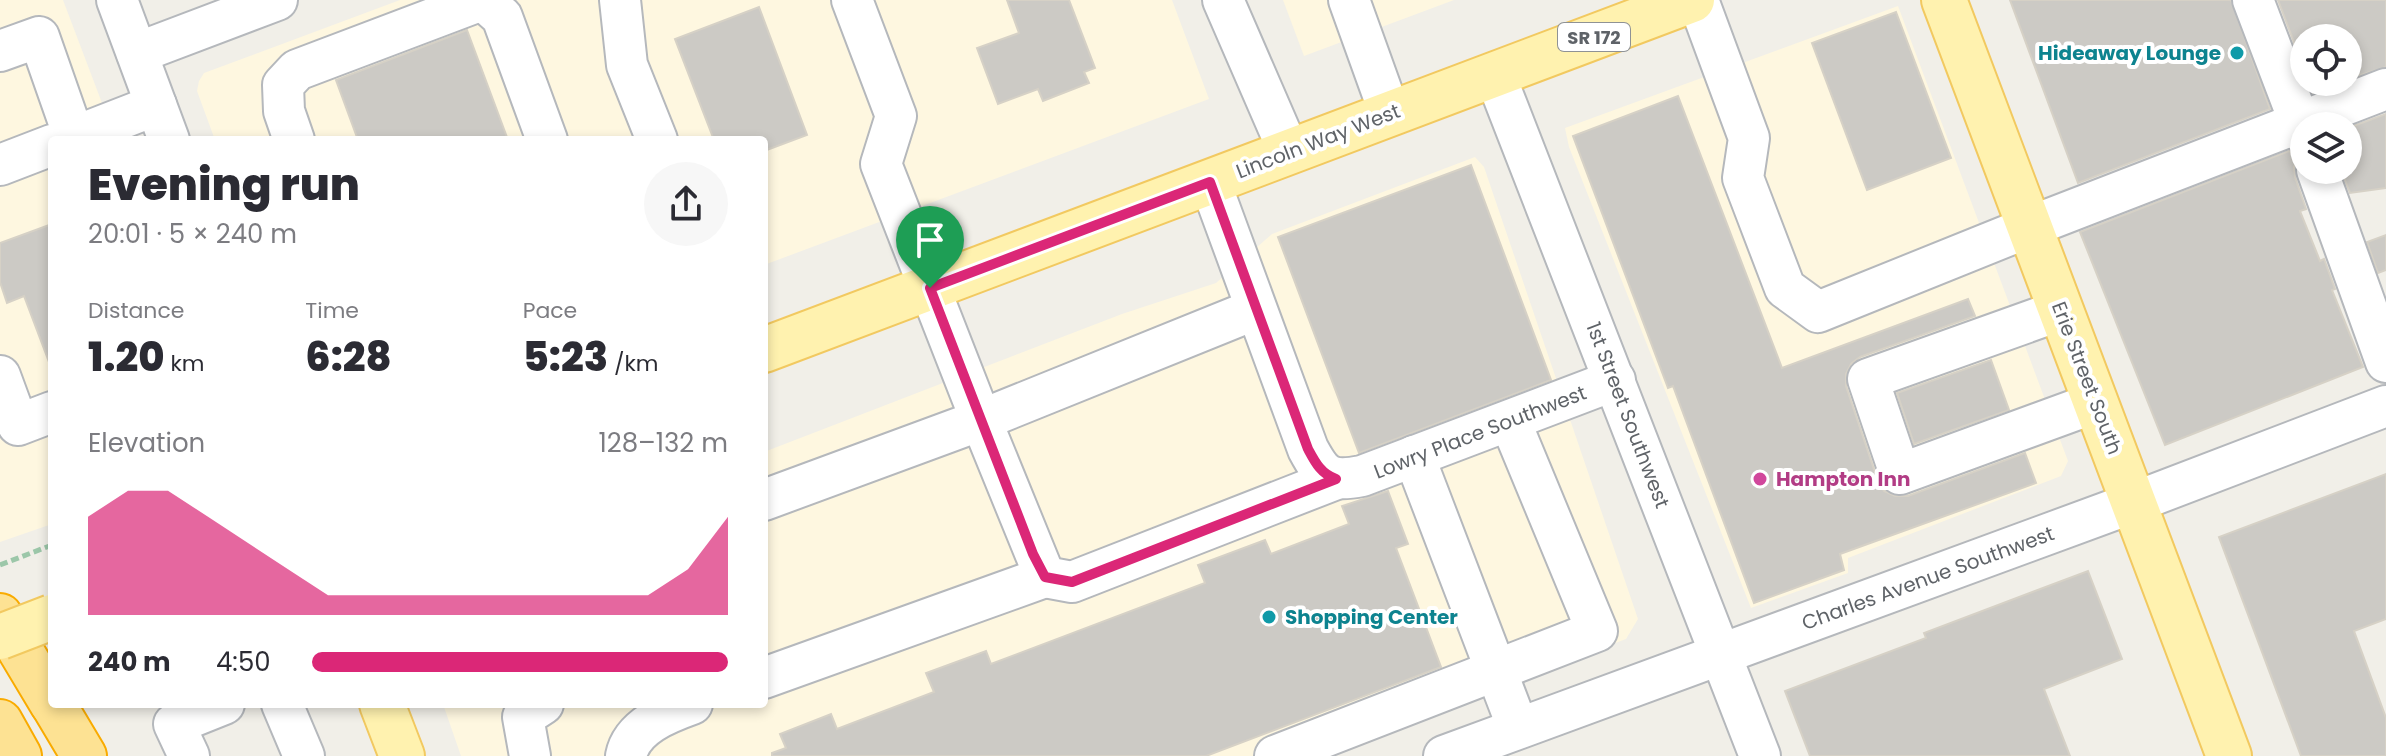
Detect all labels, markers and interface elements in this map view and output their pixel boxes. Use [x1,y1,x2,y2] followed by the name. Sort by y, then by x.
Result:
[1558,23,1630,51] road number: SR 172
[2290,24,2362,184] map controls
[2290,24,2362,96] button: locate
[2038,39,2221,67] place label: Hideaway Lounge
[2228,44,2246,62] marker: Hideaway Lounge
[1232,97,1404,185] street label: Lincoln Way West
[2290,112,2362,184] button: layers
[88,154,360,215] text: Evening run
[644,162,728,246] button: share
[896,206,964,288] pin
[88,216,297,252] text: 20:01 · 5 × 240 m
[908,218,952,262] icon: arrive
[88,295,184,326] text: Distance
[305,295,359,326] text: Time
[523,295,577,326] text: Pace
[2045,298,2129,458] street label: Erie Street South
[1580,318,1676,512] street label: 1st Street Southwest
[88,329,165,385] text: 1.20
[305,329,392,385] text: 6:28
[523,329,608,385] text: 5:23
[165,348,204,379] text: km
[608,348,658,379] text: /km
[1370,378,1590,486] street label: Lowry Place Southwest
[88,425,205,461] text: Elevation
[598,425,728,461] text: 128–132 m
[1776,465,1910,493] place label: Hampton Inn
[1751,470,1769,488] marker: Hampton Inn
[1798,519,2058,637] street label: Charles Avenue Southwest
[1285,603,1458,631] place label: Shopping Center
[1260,608,1278,626] marker: Shopping Center
[88,644,170,680] text: 240 m
[216,644,271,680] text: 4:50

